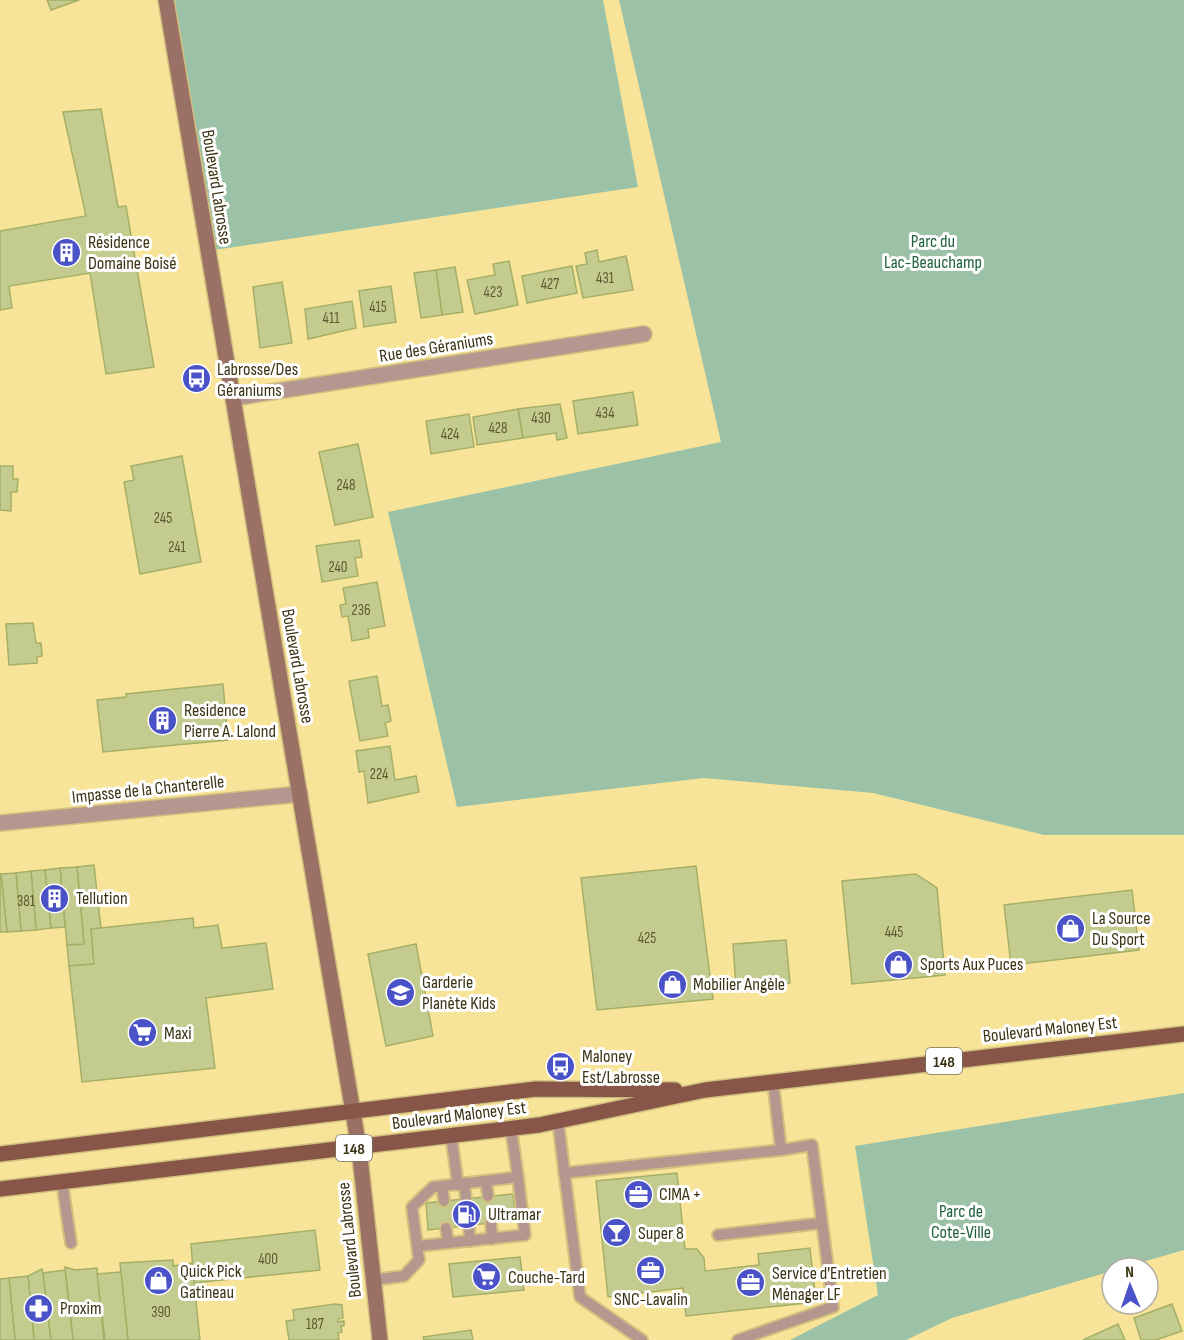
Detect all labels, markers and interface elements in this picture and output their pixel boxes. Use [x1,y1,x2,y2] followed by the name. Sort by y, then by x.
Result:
[197,128,236,246] street label: Boulevard Labrosse
[884,231,982,273] park label: Parc du Lac-Beauchamp
[88,232,177,274] place label: Résidence Domaine Boisé
[51,236,83,268] building icon: Résidence Domaine Boisé
[596,269,615,288] house number: 431
[541,275,559,294] house number: 427
[484,283,502,302] house number: 423
[369,298,387,317] house number: 415
[323,309,340,328] house number: 411
[378,328,494,367] street label: Rue des Géraniums
[217,359,298,401] place label: Labrosse/Des Géraniums
[180,363,212,395] bus stop icon: Labrosse/Des Géraniums
[596,404,614,423] house number: 434
[531,409,551,428] house number: 430
[488,419,508,438] house number: 428
[441,425,459,444] house number: 424
[337,476,355,495] house number: 248
[154,509,172,528] house number: 245
[168,538,187,557] house number: 241
[328,558,348,577] house number: 240
[351,601,371,620] house number: 236
[277,607,318,725] street label: Boulevard Labrosse
[184,700,276,742] place label: Residence Pierre A. Lalond
[147,704,179,736] building icon: Residence Pierre A. Lalond
[370,765,388,784] house number: 224
[71,771,225,808] street label: Impasse de la Chanterelle
[39,882,71,914] building icon: Tellution
[76,888,128,909] place label: Tellution
[17,892,36,911] house number: 381
[1092,908,1150,950] place label: La Source Du Sport
[1055,912,1087,944] shop icon: La Source Du Sport
[885,923,903,942] house number: 445
[638,929,656,948] house number: 425
[883,948,915,980] shop icon: Sports Aux Puces
[920,954,1023,975] place label: Sports Aux Puces
[656,968,688,1000] shop icon: Mobilier Angèle
[422,972,496,1014] place label: Garderie Planète Kids
[693,974,785,995] place label: Mobilier Angèle
[385,976,417,1008] school or university icon: Garderie Planète Kids
[982,1012,1119,1047] street label: Boulevard Maloney Est
[127,1017,159,1049] supermarket icon: Maxi
[164,1023,192,1044] place label: Maxi
[582,1046,660,1088] place label: Maloney Est/Labrosse
[926,1048,962,1074] road number: 148
[545,1050,577,1082] bus stop icon: Maloney Est/Labrosse
[391,1097,528,1134] street label: Boulevard Maloney Est
[336,1135,372,1161] road number: 148
[622,1178,654,1210] office icon: CIMA +
[333,1181,366,1299] street label: Boulevard Labrosse
[659,1184,701,1205] place label: CIMA +
[451,1198,483,1230] fuel station icon: Ultramar
[931,1201,991,1243] park label: Parc de Cote-Ville
[488,1204,541,1225] place label: Ultramar
[601,1217,633,1249] bar icon: Super 8
[638,1223,684,1244] place label: Super 8
[258,1250,278,1269] house number: 400
[635,1254,667,1286] office icon: SNC-Lavalin
[1100,1256,1160,1316] north arrow
[180,1261,242,1303] place label: Quick Pick Gatineau
[471,1261,503,1293] supermarket icon: Couche-Tard
[772,1263,887,1305] place label: Service d'Entretien Ménager LF
[1125,1263,1134,1282] text: N
[143,1265,175,1297] shop icon: Quick Pick Gatineau
[508,1267,585,1288] place label: Couche-Tard
[735,1267,767,1299] office icon: Service d'Entretien Ménager LF
[614,1289,688,1310] place label: SNC-Lavalin
[23,1292,55,1324] pharmacy icon: Proxim
[60,1298,101,1319] place label: Proxim
[151,1303,171,1322] house number: 390
[306,1315,324,1334] house number: 187

